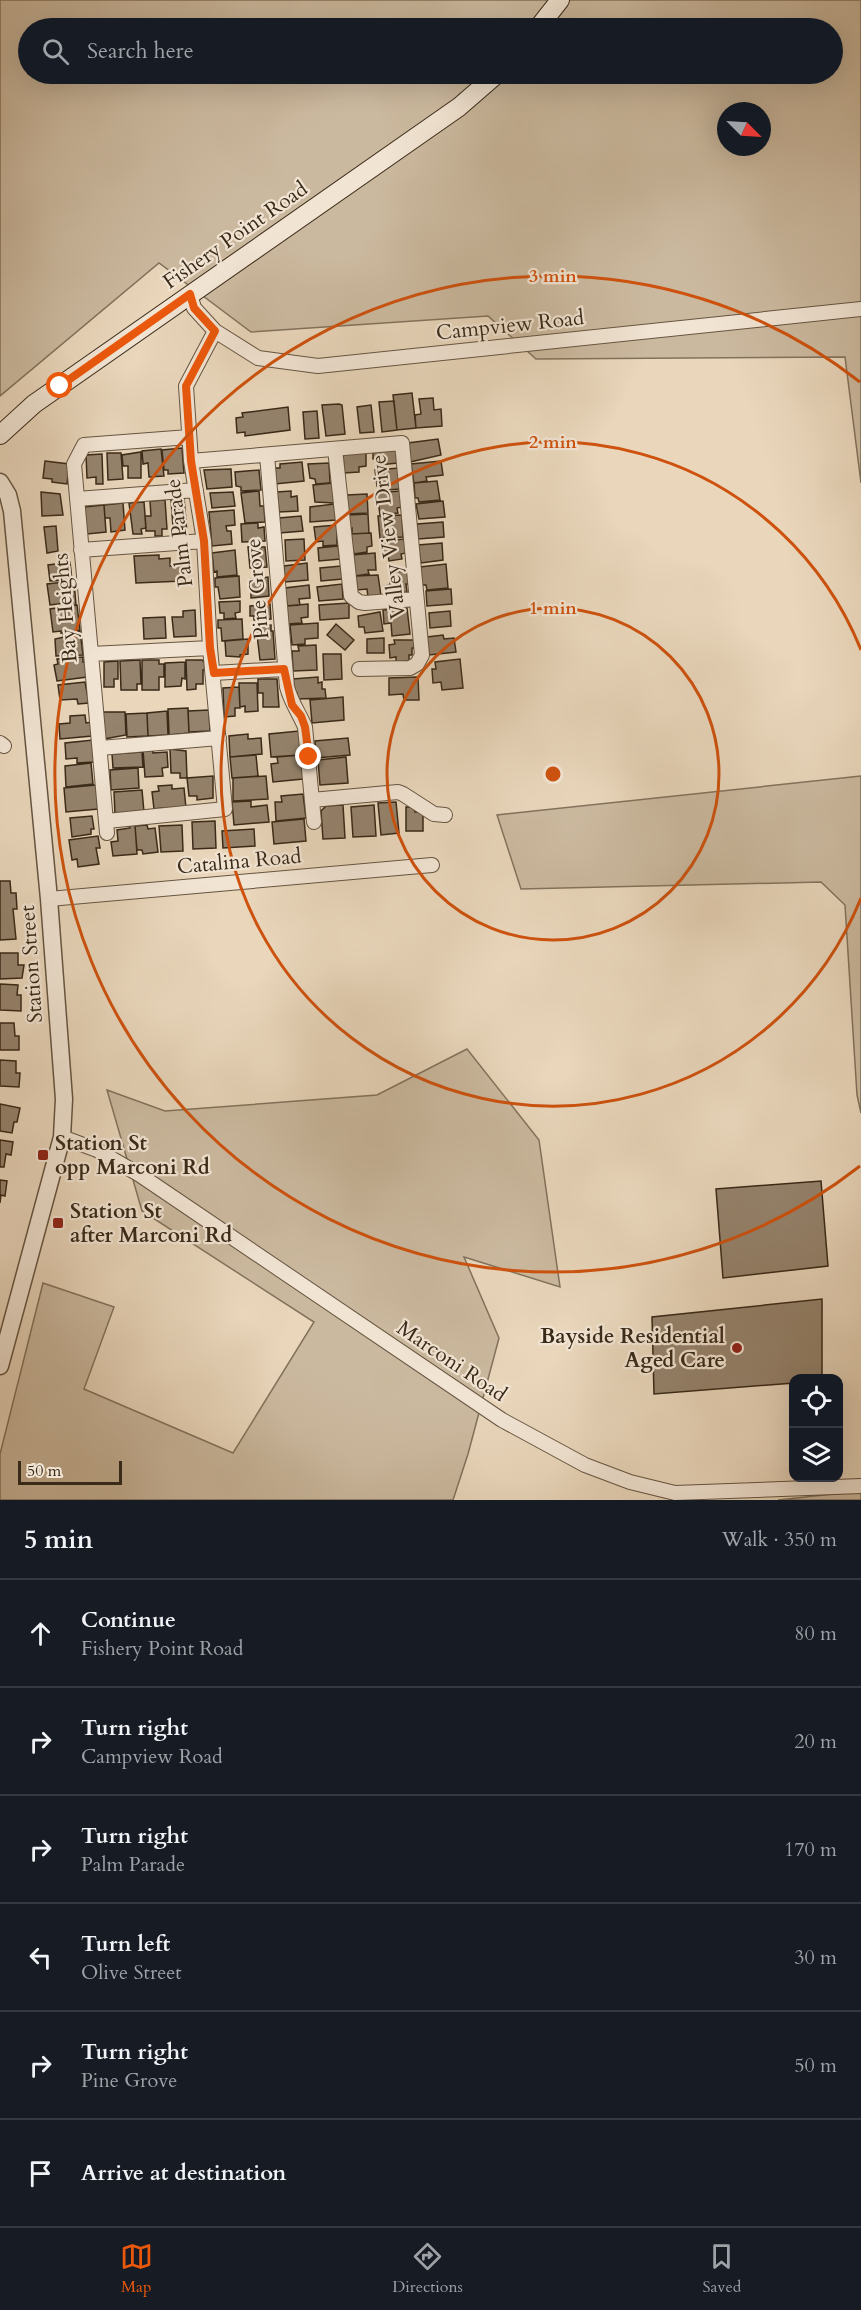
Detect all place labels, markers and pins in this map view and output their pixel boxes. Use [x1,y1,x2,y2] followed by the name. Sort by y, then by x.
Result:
[543,764,563,784] centre of rings
[55,1129,210,1182] place label: Station St opp Marconi Rd
[36,1148,50,1162] marker: Station St opp Marconi Rd
[70,1197,232,1250] place label: Station St after Marconi Rd
[51,1216,65,1230] marker: Station St after Marconi Rd
[540,1322,725,1375] place label: Bayside Residential Aged Care
[730,1341,744,1355] marker: Bayside Residential Aged Care

